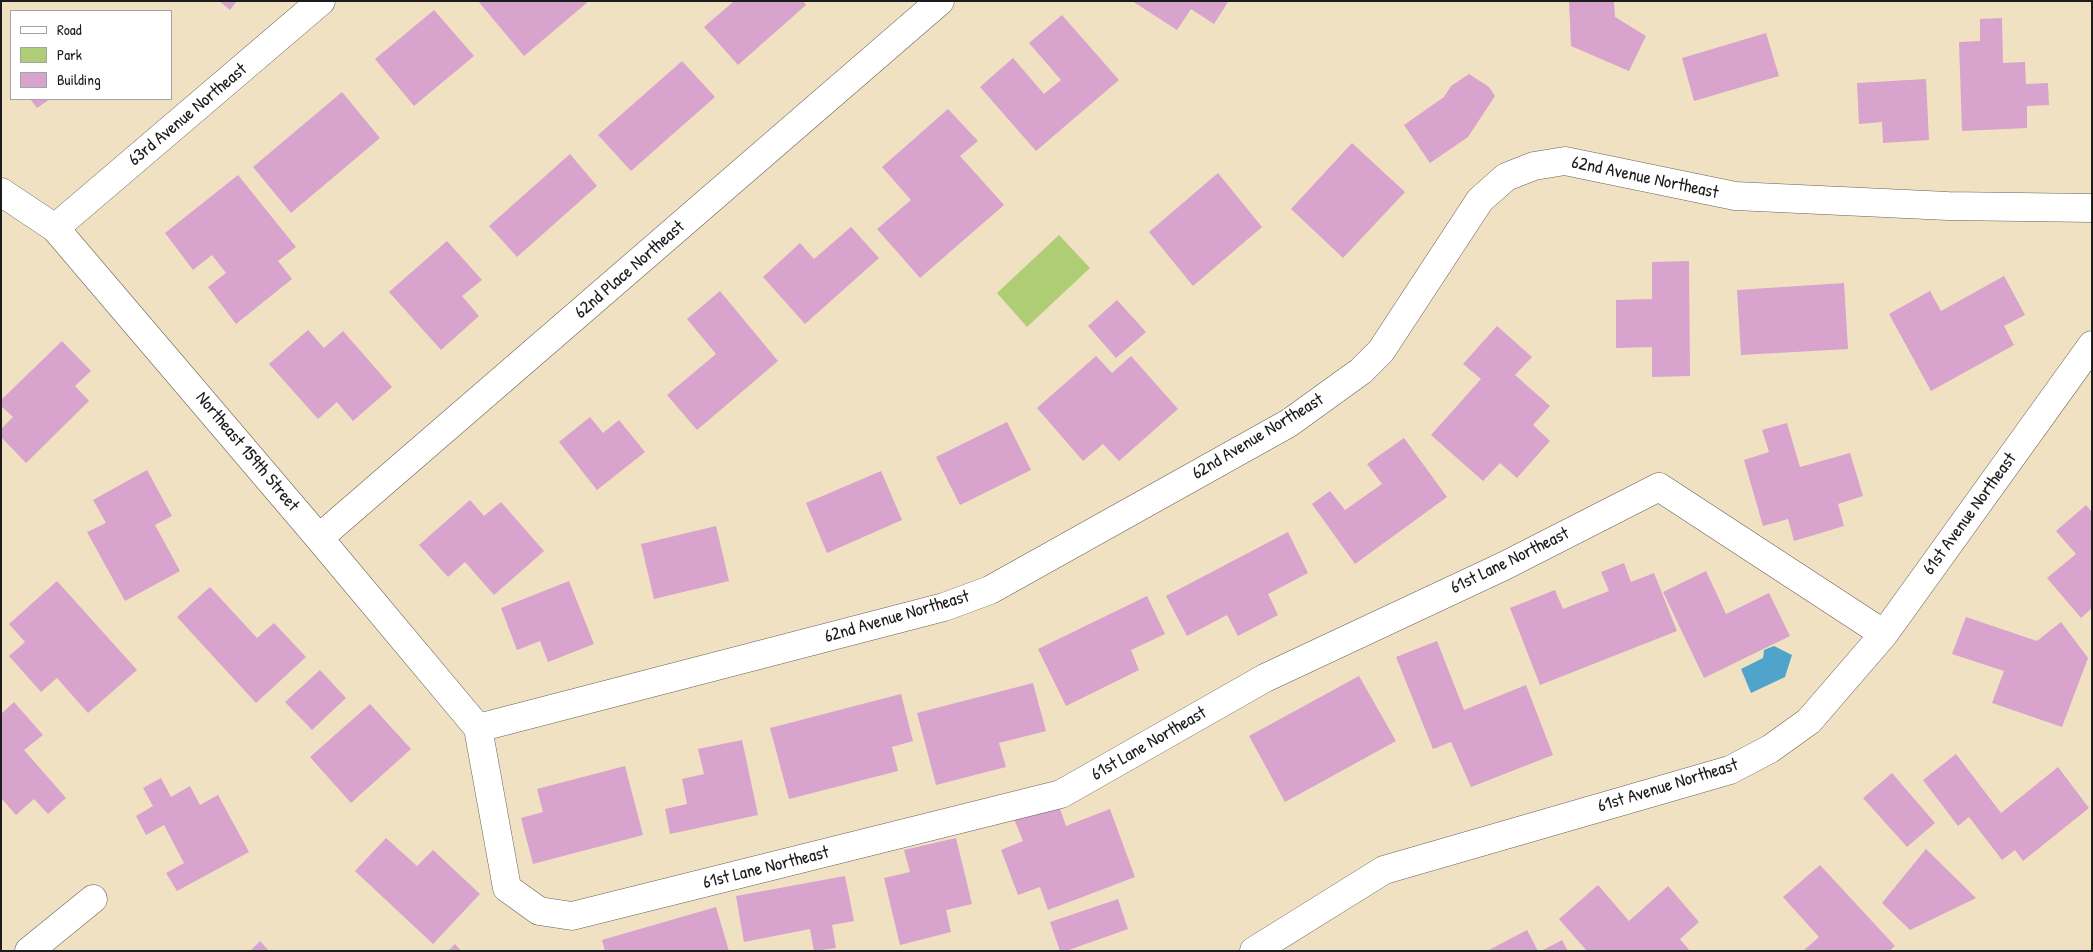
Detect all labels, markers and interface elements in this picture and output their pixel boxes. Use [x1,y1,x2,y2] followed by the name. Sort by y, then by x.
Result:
[10,10,172,100] legend
[57,19,82,40] text: Road
[57,44,82,65] text: Park
[124,59,252,171] street label: 63rd Avenue Northeast
[57,69,101,90] text: Building
[1570,152,1720,204] street label: 62nd Avenue Northeast
[571,216,689,324] street label: 62nd Place Northeast
[191,388,303,516] street label: Northeast 159th Street
[1188,389,1328,485] street label: 62nd Avenue Northeast
[1918,449,2022,579] street label: 61st Avenue Northeast
[1447,523,1573,599] street label: 61st Lane Northeast
[822,586,972,648] street label: 62nd Avenue Northeast
[1088,702,1210,786] street label: 61st Lane Northeast
[1595,754,1741,818] street label: 61st Avenue Northeast
[701,842,831,894] street label: 61st Lane Northeast

